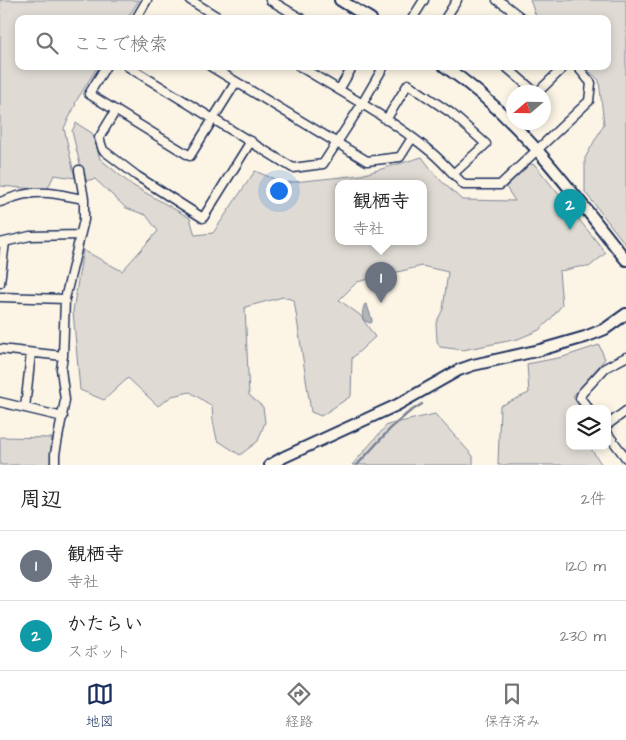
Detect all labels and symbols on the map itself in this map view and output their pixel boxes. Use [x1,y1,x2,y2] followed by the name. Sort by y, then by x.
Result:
[506,85,551,130] north arrow
[266,178,292,204] your location
[554,189,586,230] pin: 2
[365,262,397,303] pin: 1

